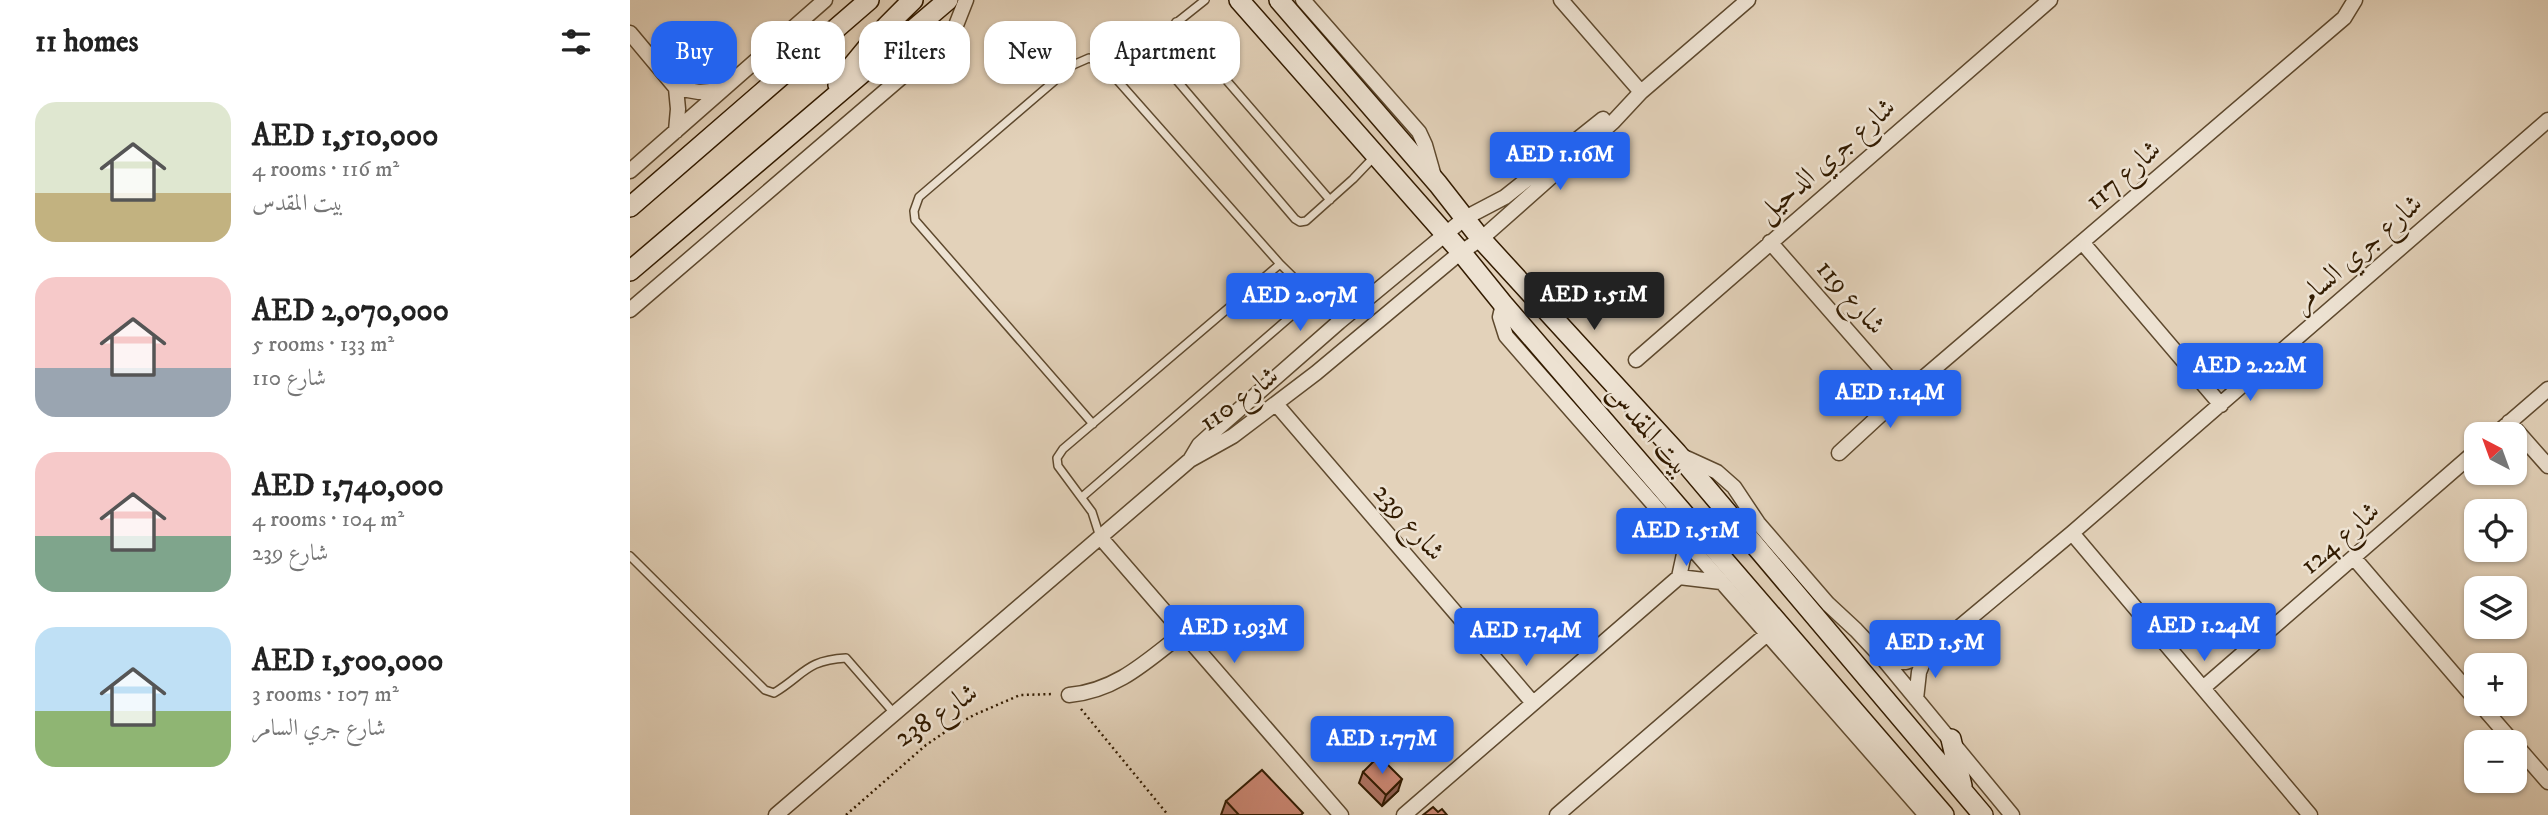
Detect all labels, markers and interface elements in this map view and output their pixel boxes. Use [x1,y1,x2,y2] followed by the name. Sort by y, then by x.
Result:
[651,21,737,84] chip: Buy
[751,21,845,84] chip: Rent
[859,21,970,84] chip: Filters
[984,21,1076,84] chip: New
[1090,21,1240,84] chip: Apartment
[557,23,595,61] icon: filters
[35,24,139,61] text: 11 homes
[1749,90,1906,234] street label: شارع جري الدحيل
[252,118,438,155] text: AED 1,510,000
[91,130,175,214] icon: home
[1480,132,1640,192] pin: AED 1.16M
[2078,132,2172,221] street label: شارع 117
[1506,140,1614,169] text: AED 1.16M
[252,155,399,184] text: 4 rooms · 116 m²
[2284,186,2433,323] street label: شارع جري السامر
[252,189,344,218] text: بيت المقدس
[1805,252,1893,345] street label: شارع 119
[1514,272,1674,332] pin: AED 1.51M
[1220,274,1380,333] pin: AED 2.07M
[1540,280,1648,309] text: AED 1.51M
[1242,281,1358,310] text: AED 2.07M
[252,293,449,330] text: AED 2,070,000
[91,305,175,389] icon: home
[252,330,394,359] text: 5 rooms · 133 m²
[2170,344,2330,403] pin: AED 2.22M
[2193,351,2307,380] text: AED 2.22M
[1192,358,1289,444] street label: شارع 110
[252,364,326,393] text: شارع 110
[1810,370,1970,430] pin: AED 1.14M
[1598,376,1698,484] street label: بيت المقدس
[1835,378,1945,407] text: AED 1.14M
[2464,422,2527,485] north arrow
[2464,422,2527,793] map controls
[252,468,444,505] text: AED 1,740,000
[1362,476,1453,572] street label: شارع 239
[91,480,175,564] icon: home
[2293,494,2391,586] street label: شارع 124
[2464,499,2527,562] button: locate
[252,505,404,534] text: 4 rooms · 104 m²
[1606,508,1766,568] pin: AED 1.51M
[1632,516,1740,545] text: AED 1.51M
[252,539,328,568] text: شارع 239
[2464,576,2527,639] button: layers
[2124,604,2284,663] pin: AED 1.24M
[1154,606,1314,665] pin: AED 1.93M
[1446,608,1606,668] pin: AED 1.74M
[2148,611,2260,640] text: AED 1.24M
[1180,613,1288,642] text: AED 1.93M
[1470,616,1582,645] text: AED 1.74M
[1863,620,2007,680] pin: AED 1.5M
[1885,628,1985,657] text: AED 1.5M
[252,643,444,680] text: AED 1,500,000
[2464,653,2527,716] button: +
[91,655,175,739] icon: home
[888,675,987,759] street label: شارع 238
[252,680,399,709] text: 3 rooms · 107 m²
[252,714,386,743] text: شارع جري السامر
[1302,716,1462,776] pin: AED 1.77M
[1327,724,1437,753] text: AED 1.77M
[2464,730,2527,793] button: −

